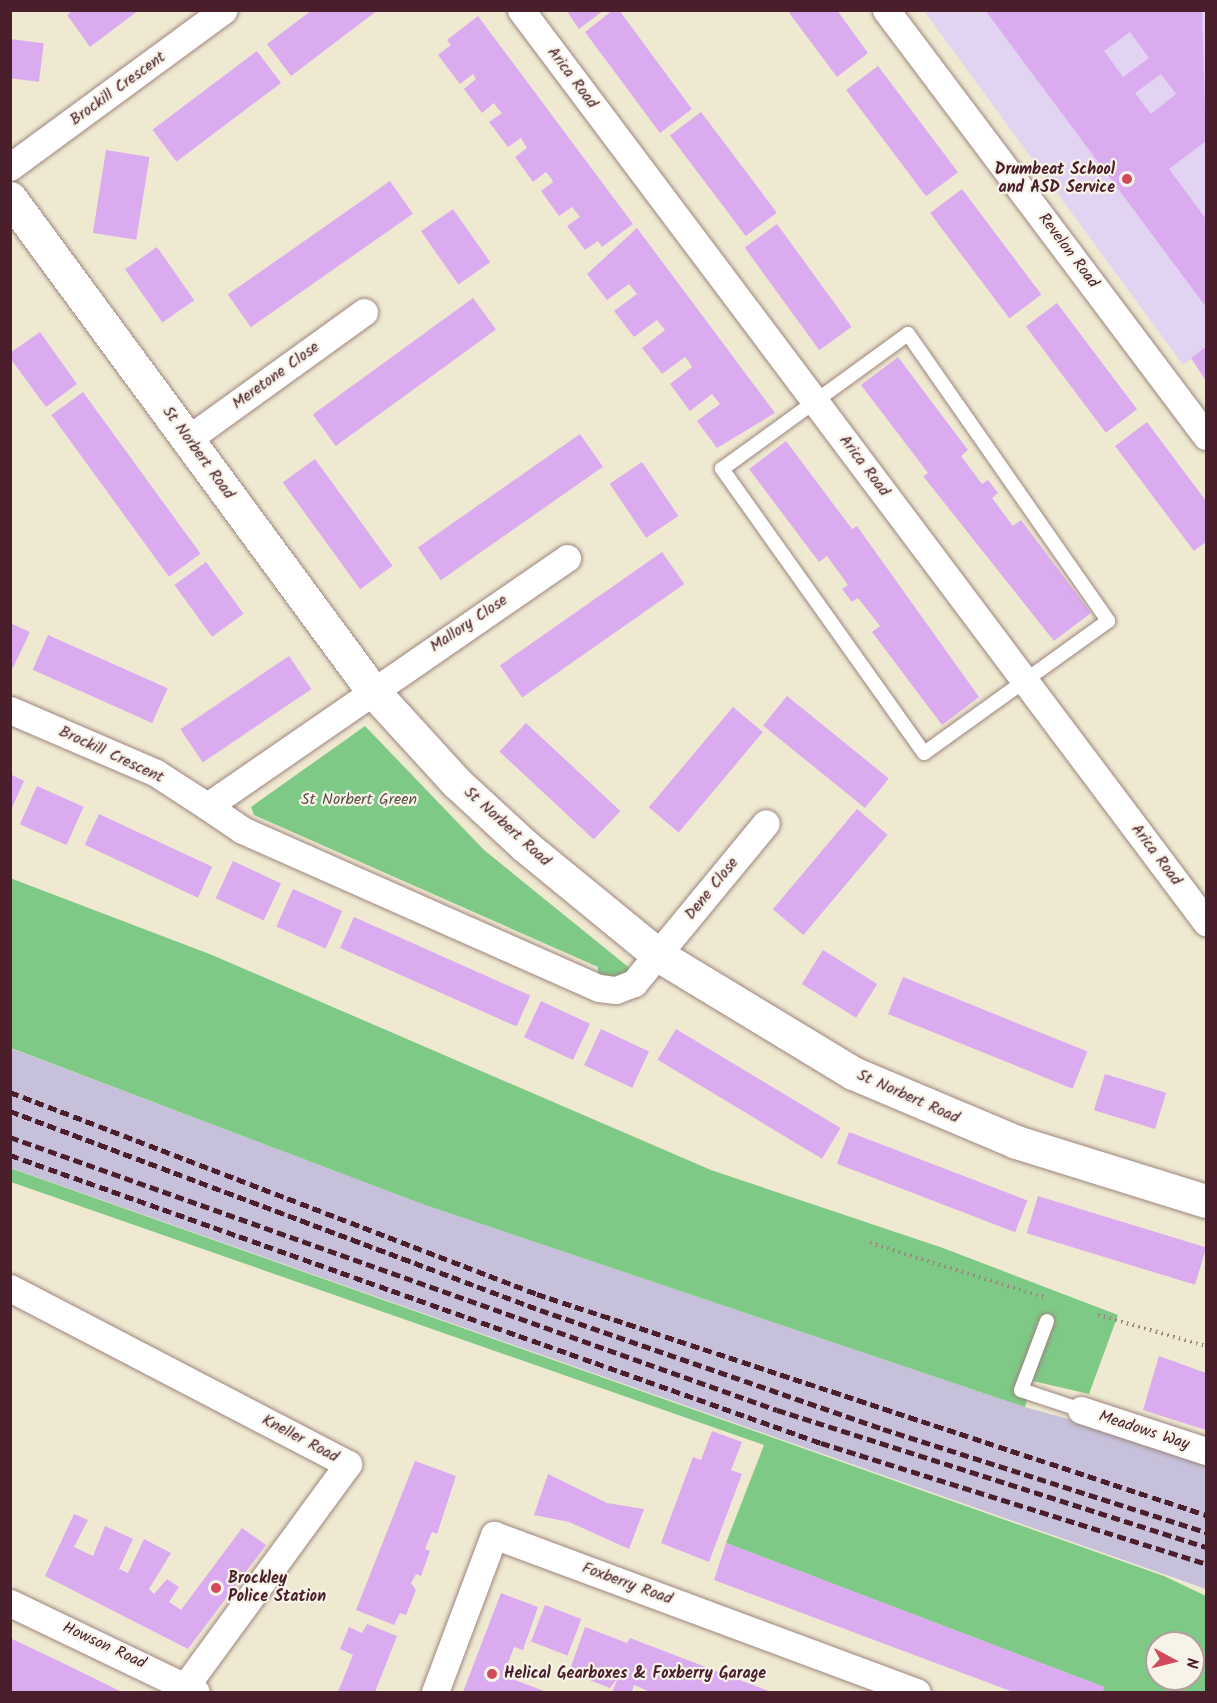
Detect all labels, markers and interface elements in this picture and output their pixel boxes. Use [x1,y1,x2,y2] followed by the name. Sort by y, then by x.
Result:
[543,43,601,113] street label: Arica Road
[67,48,169,130] street label: Brockill Crescent
[995,160,1115,198] place label: Drumbeat School and ASD Service
[1120,172,1134,186] marker: Drumbeat School and ASD Service
[1034,210,1102,292] street label: Revelon Road
[229,338,323,414] street label: Meretone Close
[158,403,238,503] street label: St Norbert Road
[835,431,893,501] street label: Arica Road
[427,591,511,657] street label: Mallory Close
[56,722,166,788] street label: Brockill Crescent
[460,783,554,871] street label: St Norbert Road
[301,790,417,810] park label: St Norbert Green
[1127,820,1185,890] street label: Arica Road
[681,854,743,924] street label: Dene Close
[854,1066,962,1128] street label: St Norbert Road
[1096,1407,1192,1455] street label: Meadows Way
[258,1411,342,1467] street label: Kneller Road
[579,1559,675,1609] street label: Foxberry Road
[228,1569,326,1607] place label: Brockley Police Station
[209,1581,223,1595] marker: Brockley Police Station
[59,1618,149,1674] street label: Howson Road
[1145,1631,1205,1691] north arrow
[1178,1656,1204,1670] text: N
[504,1664,766,1684] place label: Helical Gearboxes & Foxberry Garage
[485,1667,499,1681] marker: Helical Gearboxes & Foxberry Garage

